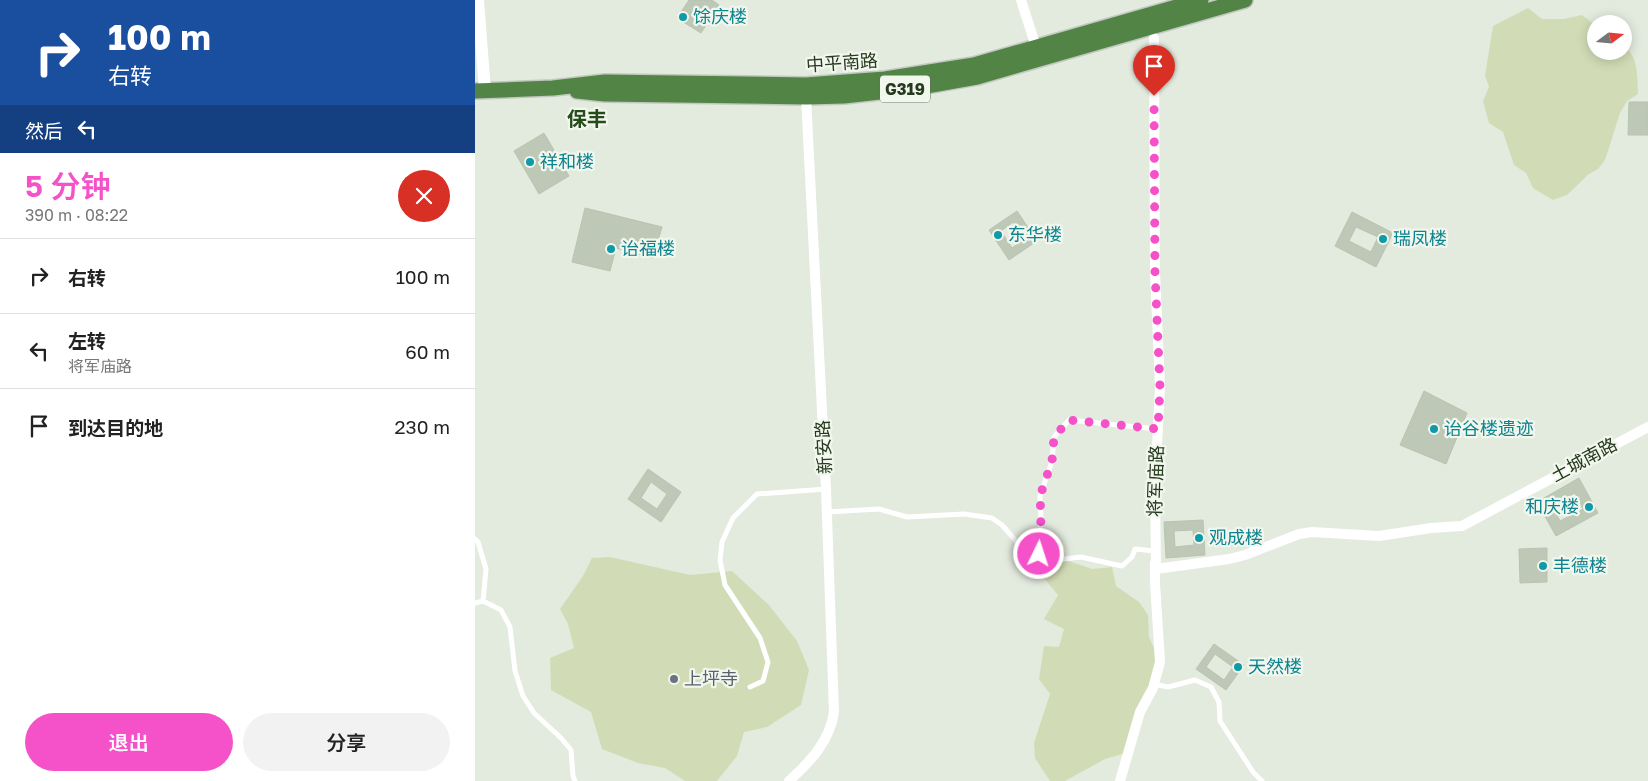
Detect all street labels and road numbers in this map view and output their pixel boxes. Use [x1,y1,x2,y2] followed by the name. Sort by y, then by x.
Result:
[805,49,879,75] street label: 中平南路
[880,76,930,102] road number: G319
[811,420,835,475] street label: 新安路
[1547,433,1620,486] street label: 土城南路
[1143,445,1167,517] street label: 将军庙路

